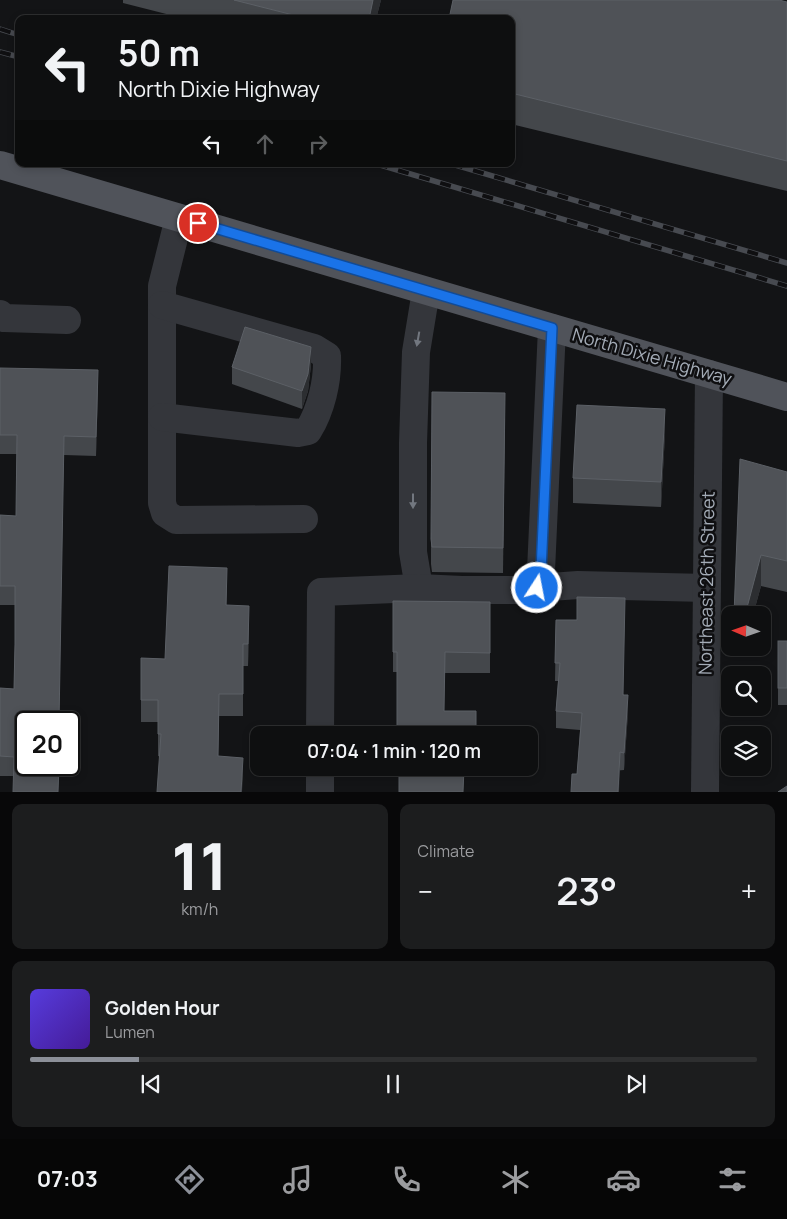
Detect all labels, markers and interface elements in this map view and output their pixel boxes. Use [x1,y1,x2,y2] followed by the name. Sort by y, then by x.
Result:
[118,29,200,77] text: 50 m
[35,35,100,100] icon: left
[118,74,320,104] text: North Dixie Highway
[198,130,226,158] icon: left
[251,130,279,158] icon: ahead
[304,130,332,158] icon: right
[177,202,219,244] pin
[184,209,212,237] icon: arrive
[570,322,735,390] street label: North Dixie Highway
[414,331,422,347] one-way arrow
[692,491,720,675] street label: Northeast 26th Street
[409,493,417,509] one-way arrow
[510,561,562,613] position arrow
[721,606,771,656] north arrow
[721,606,771,776] map controls
[721,666,771,716] button: search
[15,711,80,776] speed limit sign: 20
[721,726,771,776] button: layers
[307,738,481,764] text: 07:04 · 1 min · 120 m
[171,821,228,910] text: 11
[418,840,474,862] text: Climate
[556,864,617,916] text: 23°
[418,872,433,910] text: −
[741,872,757,910] text: +
[181,898,218,920] text: km/h
[105,995,219,1021] text: Golden Hour
[105,1021,155,1043] text: Lumen
[137,1070,165,1098] icon: previous
[379,1070,407,1098] icon: pause
[622,1070,650,1098] icon: next
[172,1162,207,1197] icon: directions
[280,1162,315,1197] icon: music
[389,1162,424,1197] icon: phone
[498,1162,533,1197] icon: climate
[606,1162,641,1197] icon: car
[715,1162,750,1197] icon: filters
[37,1164,98,1194] text: 07:03

